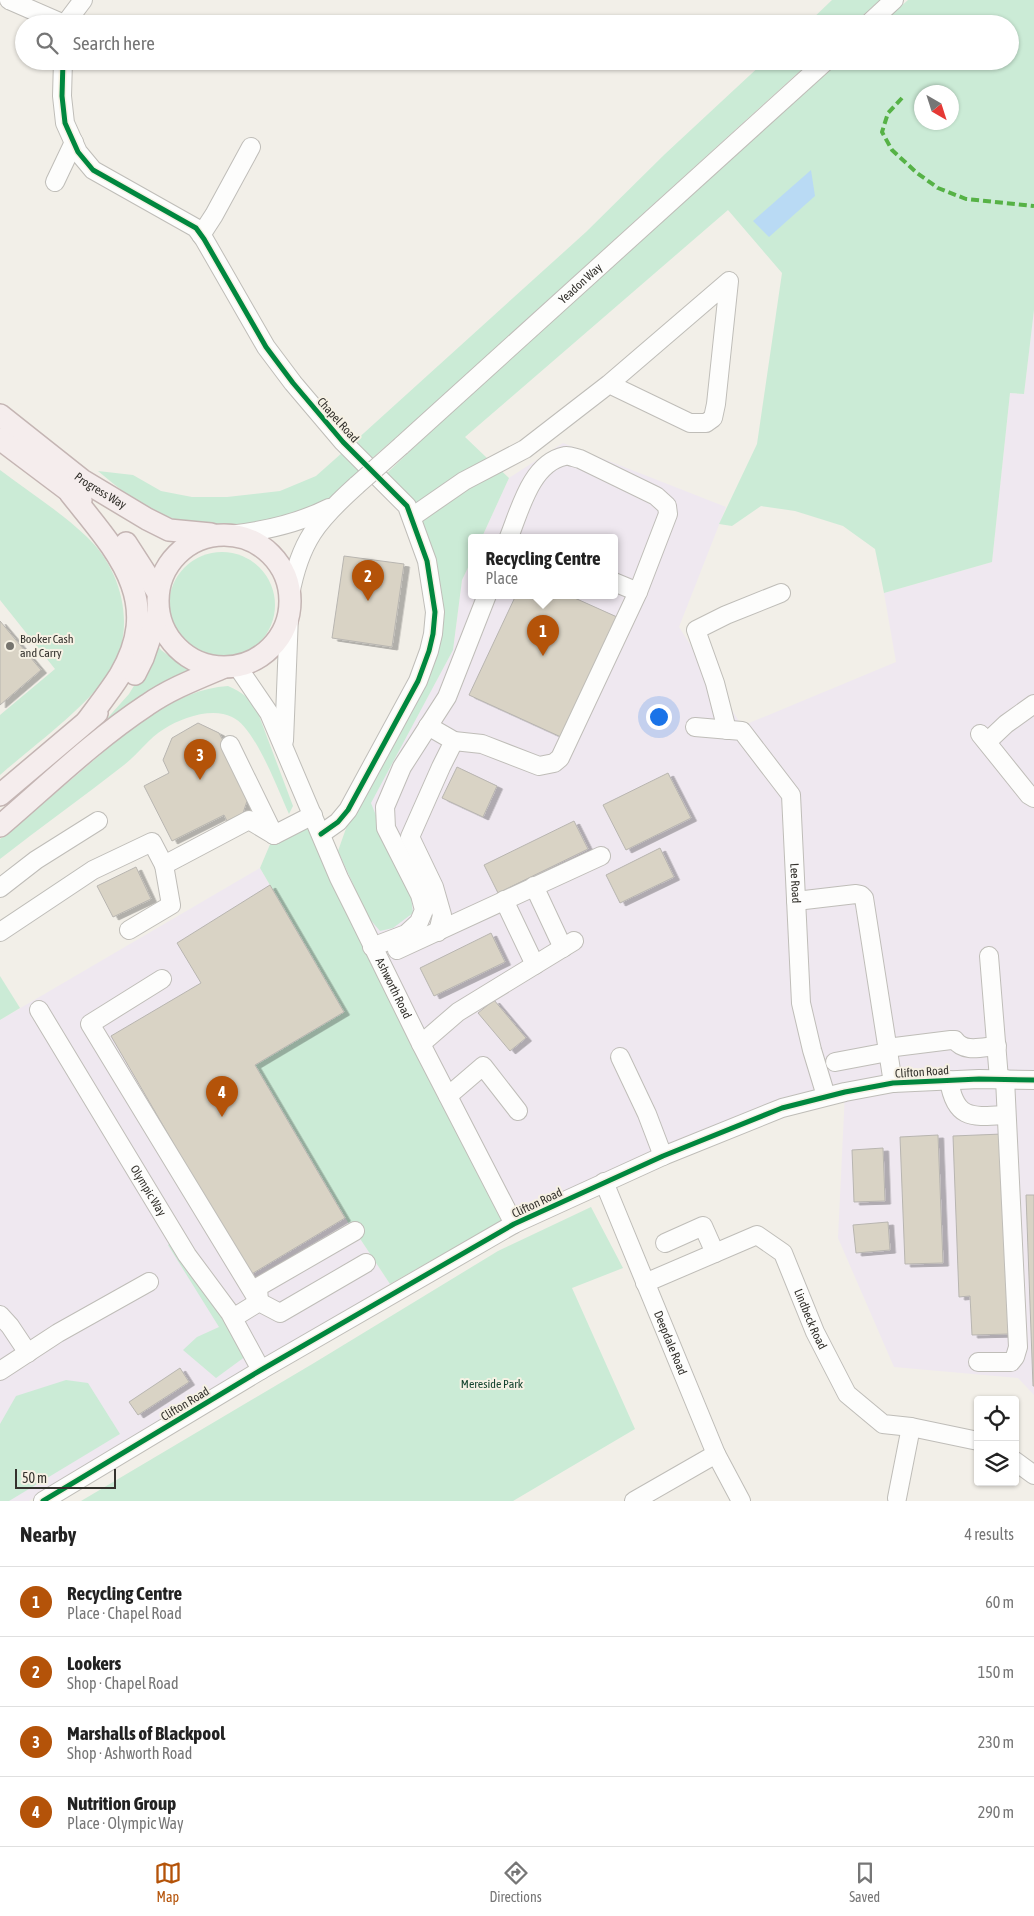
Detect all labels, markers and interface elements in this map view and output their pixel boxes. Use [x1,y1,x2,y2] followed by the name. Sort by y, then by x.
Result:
[15,15,1019,70] search box
[33,29,61,57] icon: search
[73,32,155,54] text: Search here
[914,85,959,130] north arrow
[556,260,605,307] street label: Yeadon Way
[314,395,362,445] street label: Chapel Road
[72,470,129,512] street label: Progress Way
[468,534,618,599] popup
[485,547,601,569] text: Recycling Centre
[352,560,384,601] pin: 2
[485,569,518,587] text: Place
[527,615,559,656] pin: 1
[20,632,74,660] place label: Booker Cash and Carry
[4,640,16,652] marker: Booker Cash and Carry
[646,704,672,730] your location
[184,739,216,780] pin: 3
[787,863,803,903] street label: Lee Road
[373,955,414,1021] street label: Ashworth Road
[895,1063,949,1081] street label: Clifton Road
[206,1076,238,1117] pin: 4
[127,1163,169,1219] street label: Olympic Way
[510,1185,564,1221] street label: Clifton Road
[791,1287,830,1352] street label: Lindbeck Road
[651,1309,690,1377] street label: Deepdale Road
[461,1377,524,1391] park label: Mereside Park
[158,1384,212,1424] street label: Clifton Road
[974,1396,1019,1486] map controls
[974,1396,1019,1441] button: locate
[974,1441,1019,1486] button: layers
[15,1466,116,1489] scale bar
[22,1470,47,1486] text: 50 m
[20,1522,76,1546] text: Nearby
[964,1525,1014,1543] text: 4 results
[67,1582,182,1604] text: Recycling Centre
[32,1593,40,1611] text: 1
[985,1593,1014,1611] text: 60 m
[67,1604,182,1622] text: Place · Chapel Road
[67,1652,121,1674] text: Lookers
[32,1663,40,1681] text: 2
[978,1663,1014,1681] text: 150 m
[67,1674,179,1692] text: Shop · Chapel Road
[67,1722,225,1744] text: Marshalls of Blackpool
[32,1733,40,1751] text: 3
[978,1733,1014,1751] text: 230 m
[67,1744,192,1762] text: Shop · Ashworth Road
[67,1792,176,1814] text: Nutrition Group
[32,1803,40,1821] text: 4
[978,1803,1014,1821] text: 290 m
[67,1814,184,1832] text: Place · Olympic Way
[154,1859,182,1905] tab: Map
[489,1859,542,1905] tab: Directions
[849,1859,880,1905] tab: Saved

